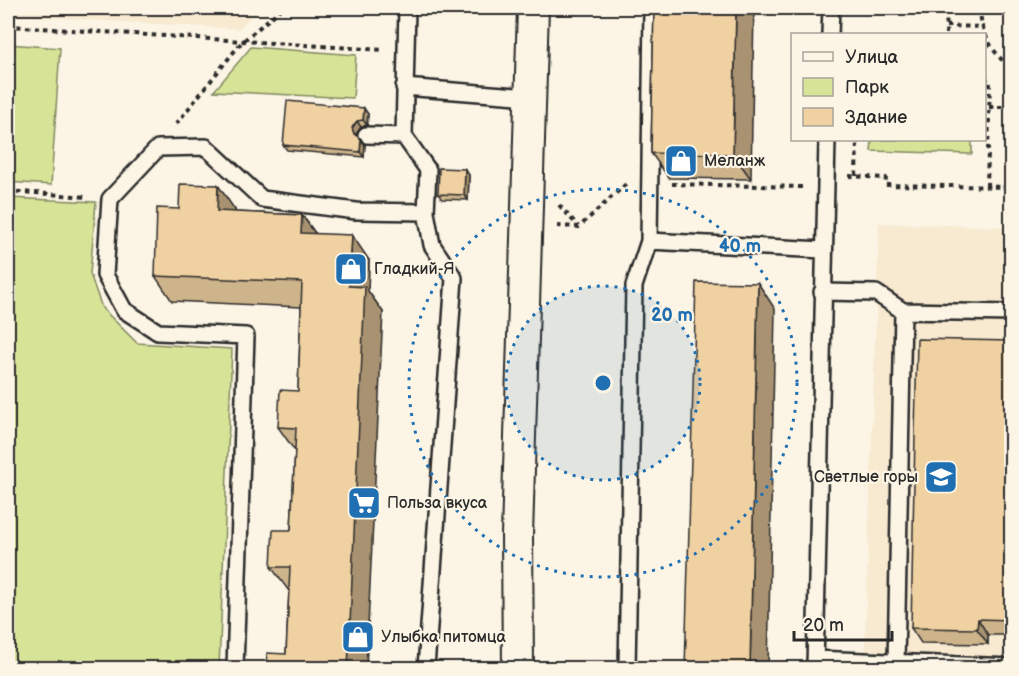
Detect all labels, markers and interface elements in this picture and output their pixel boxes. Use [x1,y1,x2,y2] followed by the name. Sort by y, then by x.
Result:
[791,33,986,141] legend
[845,47,899,68] text: Улица
[845,77,889,98] text: Парк
[845,107,907,128] text: Здание
[663,143,699,179] shop icon: Меланж
[704,152,766,171] place label: Меланж
[719,236,761,257] text: 40 m
[333,251,369,287] shop icon: Гладкий-Я
[374,260,455,279] place label: Гладкий-Я
[651,305,693,326] text: 20 m
[593,373,613,393] centre of rings
[923,459,959,495] school or university icon: Светлые горы
[814,468,918,487] place label: Светлые горы
[346,485,382,521] supermarket icon: Польза вкуса
[387,494,488,513] place label: Польза вкуса
[794,604,892,642] scale bar
[803,615,844,636] text: 20 m
[340,619,376,655] shop icon: Улыбка питомца
[381,628,506,647] place label: Улыбка питомца

